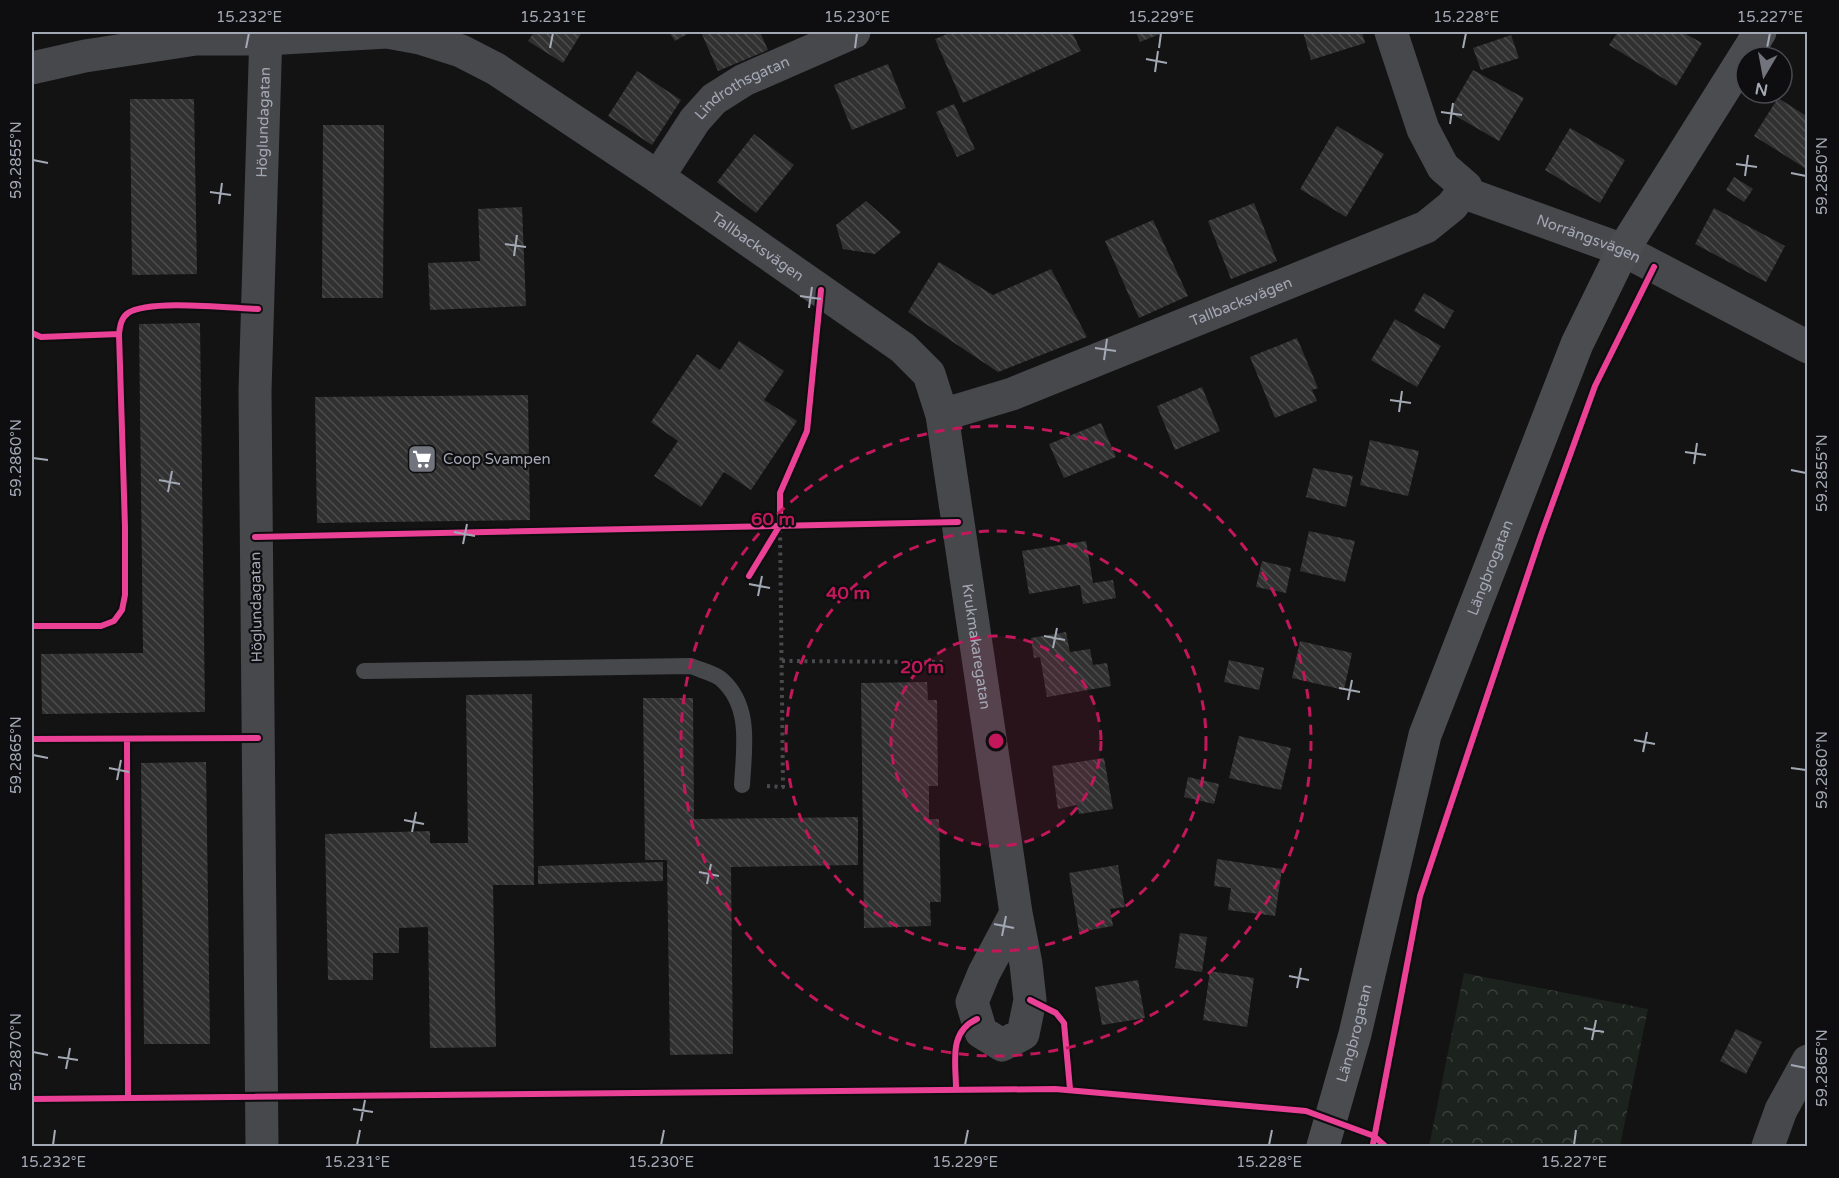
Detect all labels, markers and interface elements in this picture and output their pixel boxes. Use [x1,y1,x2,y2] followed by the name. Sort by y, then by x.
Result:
[216,8,282,26] text: 15.232°E
[520,8,586,26] text: 15.231°E
[824,8,890,26] text: 15.230°E
[1128,8,1194,26] text: 15.229°E
[1433,8,1499,26] text: 15.228°E
[1737,8,1803,26] text: 15.227°E
[1734,45,1794,105] north arrow
[691,52,792,123] street label: Lindrothsgatan
[253,67,274,178] street label: Höglundagatan
[1754,78,1770,100] text: N
[7,121,25,199] text: 59.2855°N
[1813,137,1831,215] text: 59.2850°N
[708,208,807,285] street label: Tallbacksvägen
[1534,211,1644,267] street label: Norrängsvägen
[1187,273,1295,330] street label: Tallbacksvägen
[7,419,25,497] text: 59.2860°N
[1813,434,1831,512] text: 59.2855°N
[406,443,438,475] supermarket icon: Coop Svampen
[443,450,551,468] place label: Coop Svampen
[751,508,795,530] text: 60 m
[1463,517,1517,618] street label: Längbrogatan
[246,552,266,662] street label: Höglundagatan
[826,582,870,604] text: 40 m
[958,582,995,711] street label: Krukmakaregatan
[900,656,944,678] text: 20 m
[7,716,25,794] text: 59.2865°N
[986,731,1006,751] centre of rings
[1813,731,1831,809] text: 59.2860°N
[1333,982,1375,1084] street label: Längbrogatan
[7,1013,25,1091] text: 59.2870°N
[1813,1029,1831,1107] text: 59.2865°N
[20,1153,86,1171] text: 15.232°E
[324,1153,390,1171] text: 15.231°E
[628,1153,694,1171] text: 15.230°E
[932,1153,998,1171] text: 15.229°E
[1236,1153,1302,1171] text: 15.228°E
[1541,1153,1607,1171] text: 15.227°E

